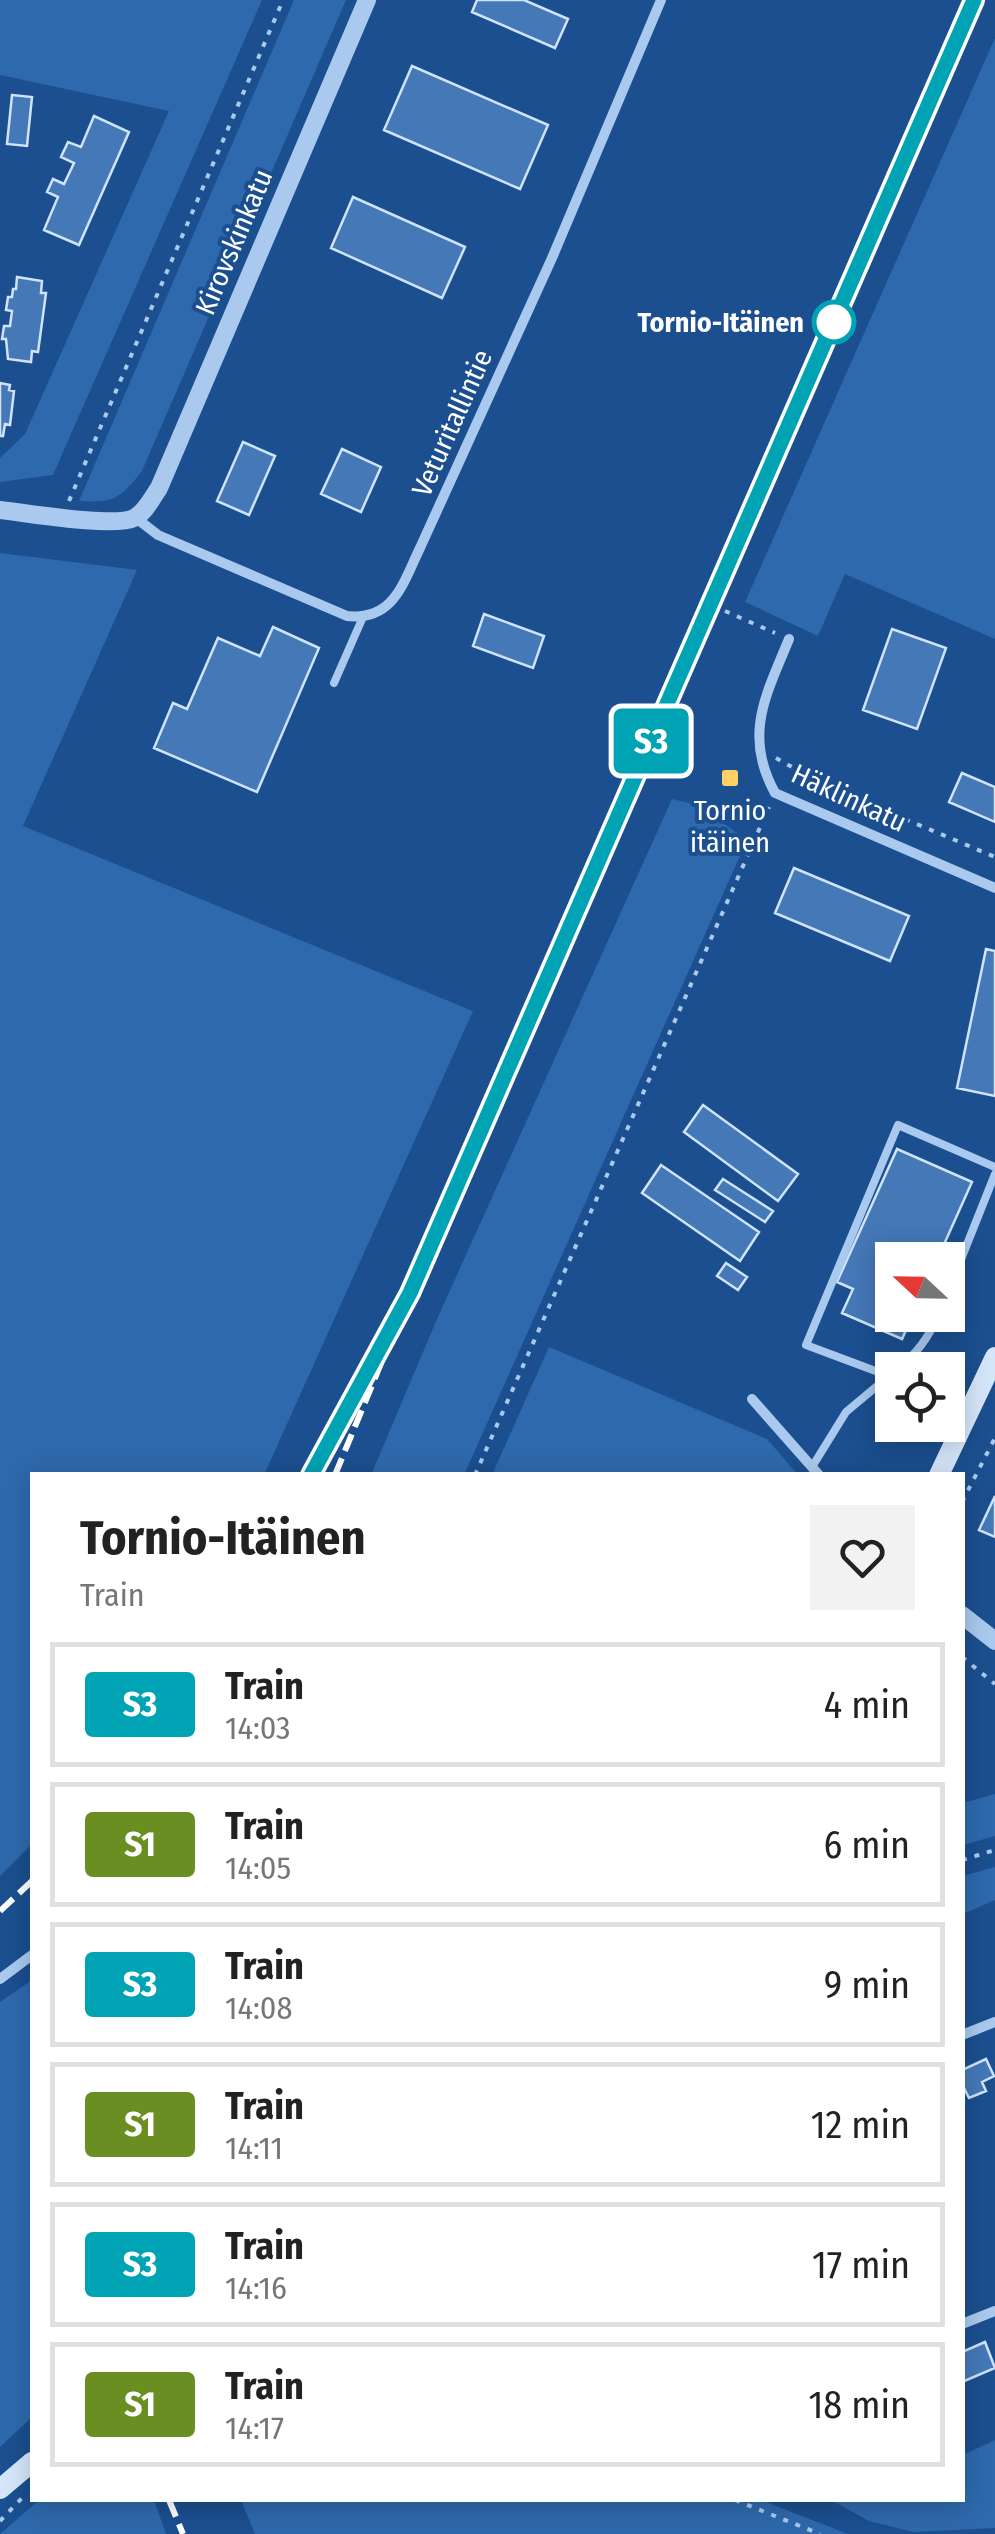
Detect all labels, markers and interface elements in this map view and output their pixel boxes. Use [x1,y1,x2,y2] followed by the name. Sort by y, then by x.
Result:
[189,164,279,320] street label: Kirovskinkatu
[813,301,855,343] marker: Tornio-Itäinen
[637,306,804,339] place label: Tornio-Itäinen
[405,345,499,501] street label: Veturitallintie
[606,708,696,774] line badge: S3
[634,720,668,762] text: S3
[786,757,912,839] street label: Häklinkatu
[719,767,741,789] marker: Tornio itäinen
[690,794,770,859] place label: Tornio itäinen
[875,1242,965,1332] north arrow
[875,1242,965,1442] map controls
[875,1352,965,1442] button: locate
[810,1505,915,1610] button: heart
[80,1509,366,1567] text: Tornio-Itäinen
[80,1576,145,1614] text: Train
[225,1663,304,1709] text: Train
[824,1682,910,1728] text: 4 min
[123,1683,157,1725] text: S3
[225,1709,291,1747] text: 14:03
[225,1803,304,1849] text: Train
[823,1822,910,1868] text: 6 min
[124,1823,156,1865] text: S1
[225,1849,291,1887] text: 14:05
[225,1943,304,1989] text: Train
[824,1962,910,2008] text: 9 min
[123,1963,157,2005] text: S3
[225,1989,292,2027] text: 14:08
[225,2083,304,2129] text: Train
[811,2102,910,2148] text: 12 min
[124,2103,156,2145] text: S1
[225,2129,283,2167] text: 14:11
[225,2223,304,2269] text: Train
[812,2242,910,2288] text: 17 min
[123,2243,157,2285] text: S3
[225,2269,287,2307] text: 14:16
[225,2363,304,2409] text: Train
[808,2382,910,2428] text: 18 min
[124,2383,156,2425] text: S1
[225,2409,284,2447] text: 14:17

